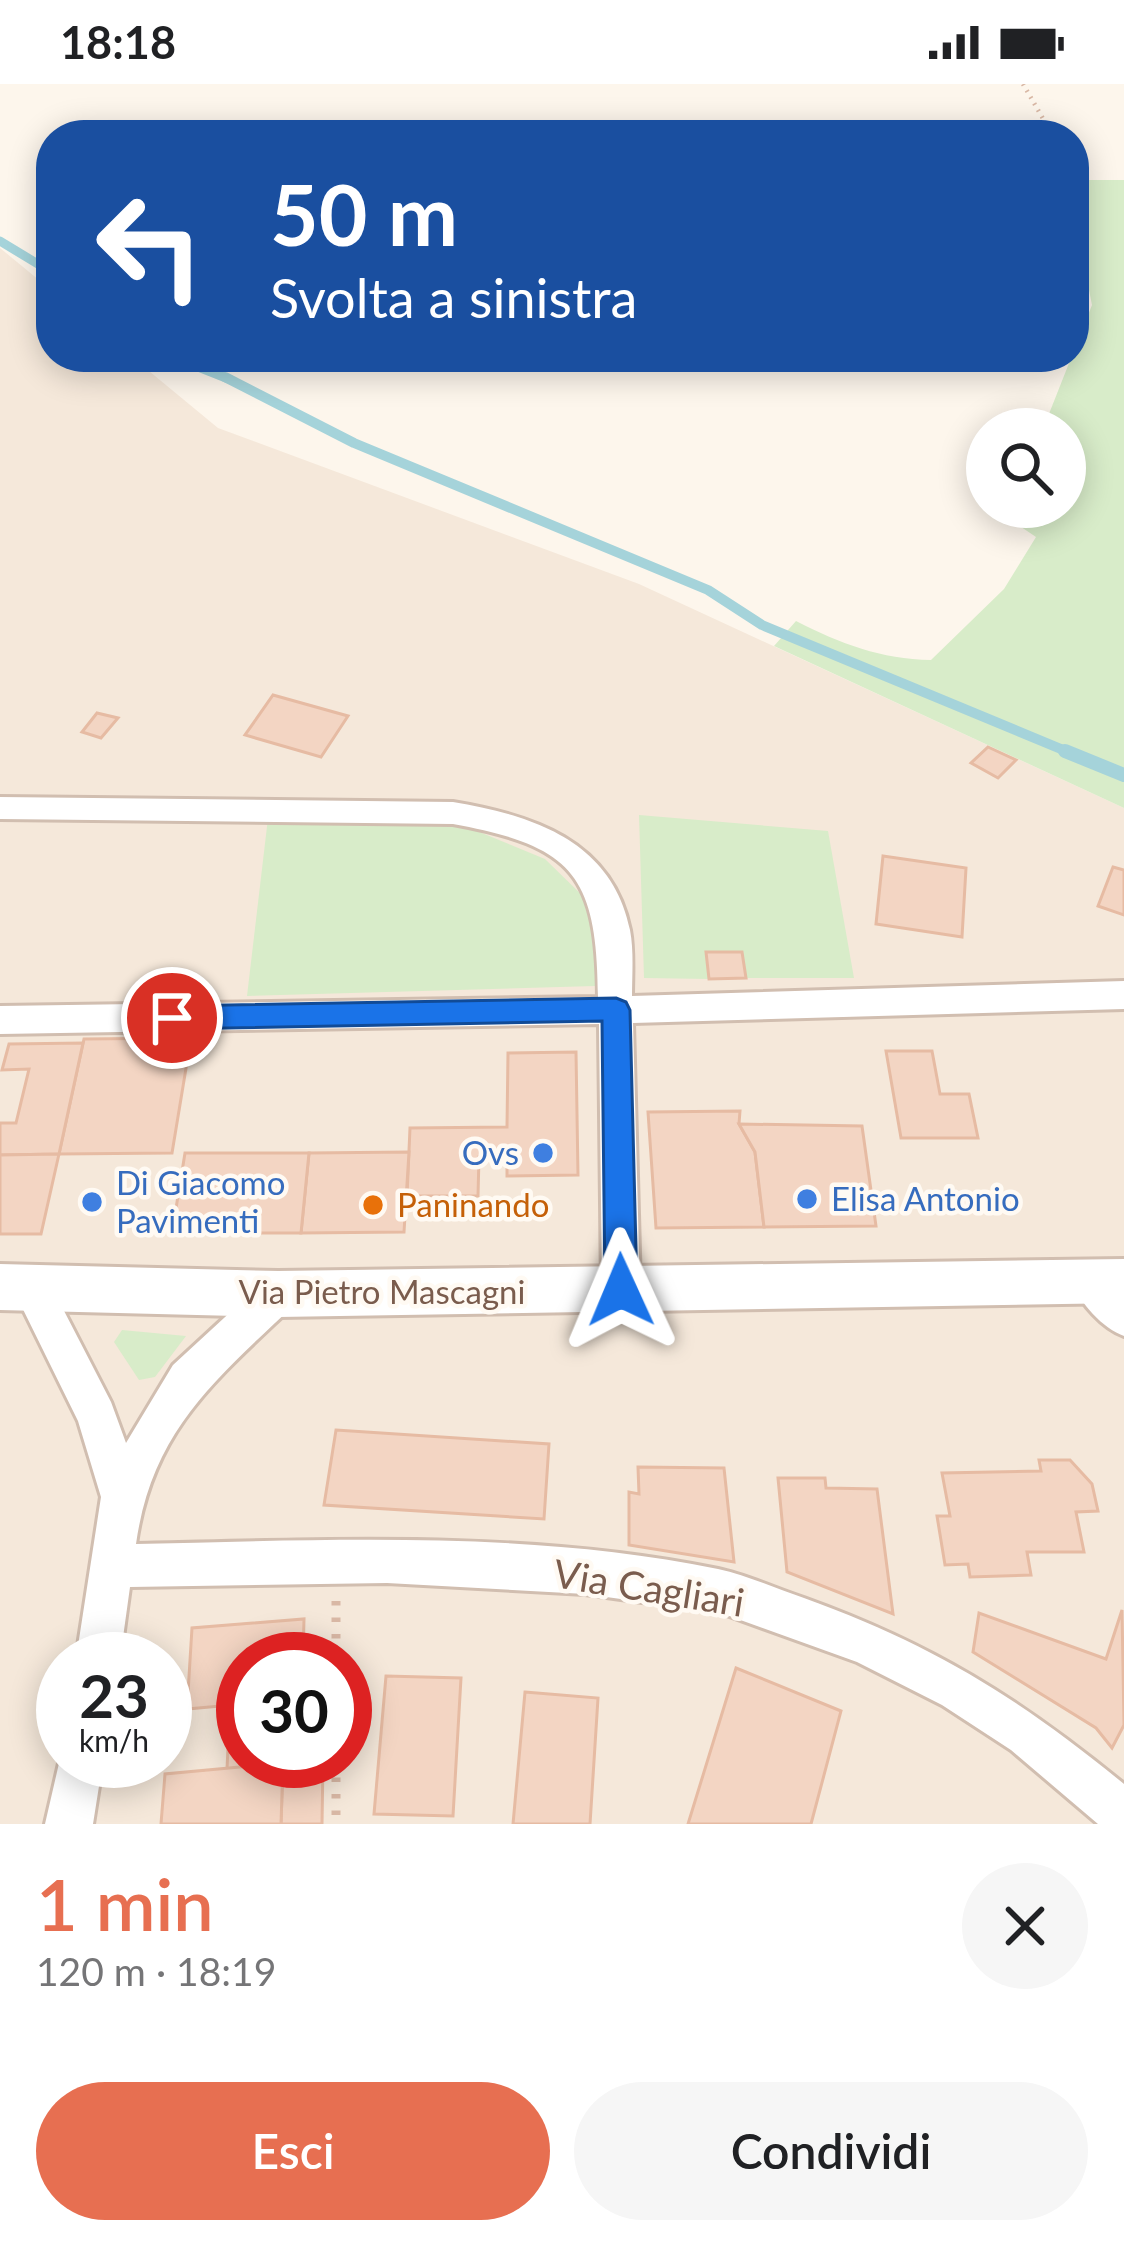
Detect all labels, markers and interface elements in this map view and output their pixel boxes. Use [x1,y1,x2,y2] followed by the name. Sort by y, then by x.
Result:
[60,15,176,69] text: 18:18
[270,163,458,264] text: 50 m
[72,168,228,324] icon: left
[270,265,637,330] text: Svolta a sinistra
[966,408,1086,528] map controls
[966,408,1086,528] button: search
[121,967,223,1069] pin
[139,985,205,1051] icon: arrive
[462,1132,519,1172] place label: Ovs
[530,1140,556,1166] marker: Ovs
[116,1162,285,1240] place label: Di Giacomo Pavimenti
[831,1178,1020,1218] place label: Elisa Antonio
[397,1184,549,1224] place label: Paninando
[794,1186,820,1212] marker: Elisa Antonio
[79,1189,105,1215] marker: Di Giacomo Pavimenti
[360,1192,386,1218] marker: Paninando
[558,1227,684,1353] position arrow
[239,1271,525,1311] street label: Via Pietro Mascagni
[551,1549,748,1625] street label: Via Cagliari
[216,1632,372,1788] speed limit sign: 30
[79,1659,149,1731] text: 23
[79,1722,149,1758] text: km/h
[36,1860,214,1946] text: 1 min
[962,1863,1088,1989] button: close
[36,1948,276,1994] text: 120 m · 18:19
[36,2082,550,2220] button: Esci
[574,2082,1088,2220] button: Condividi

